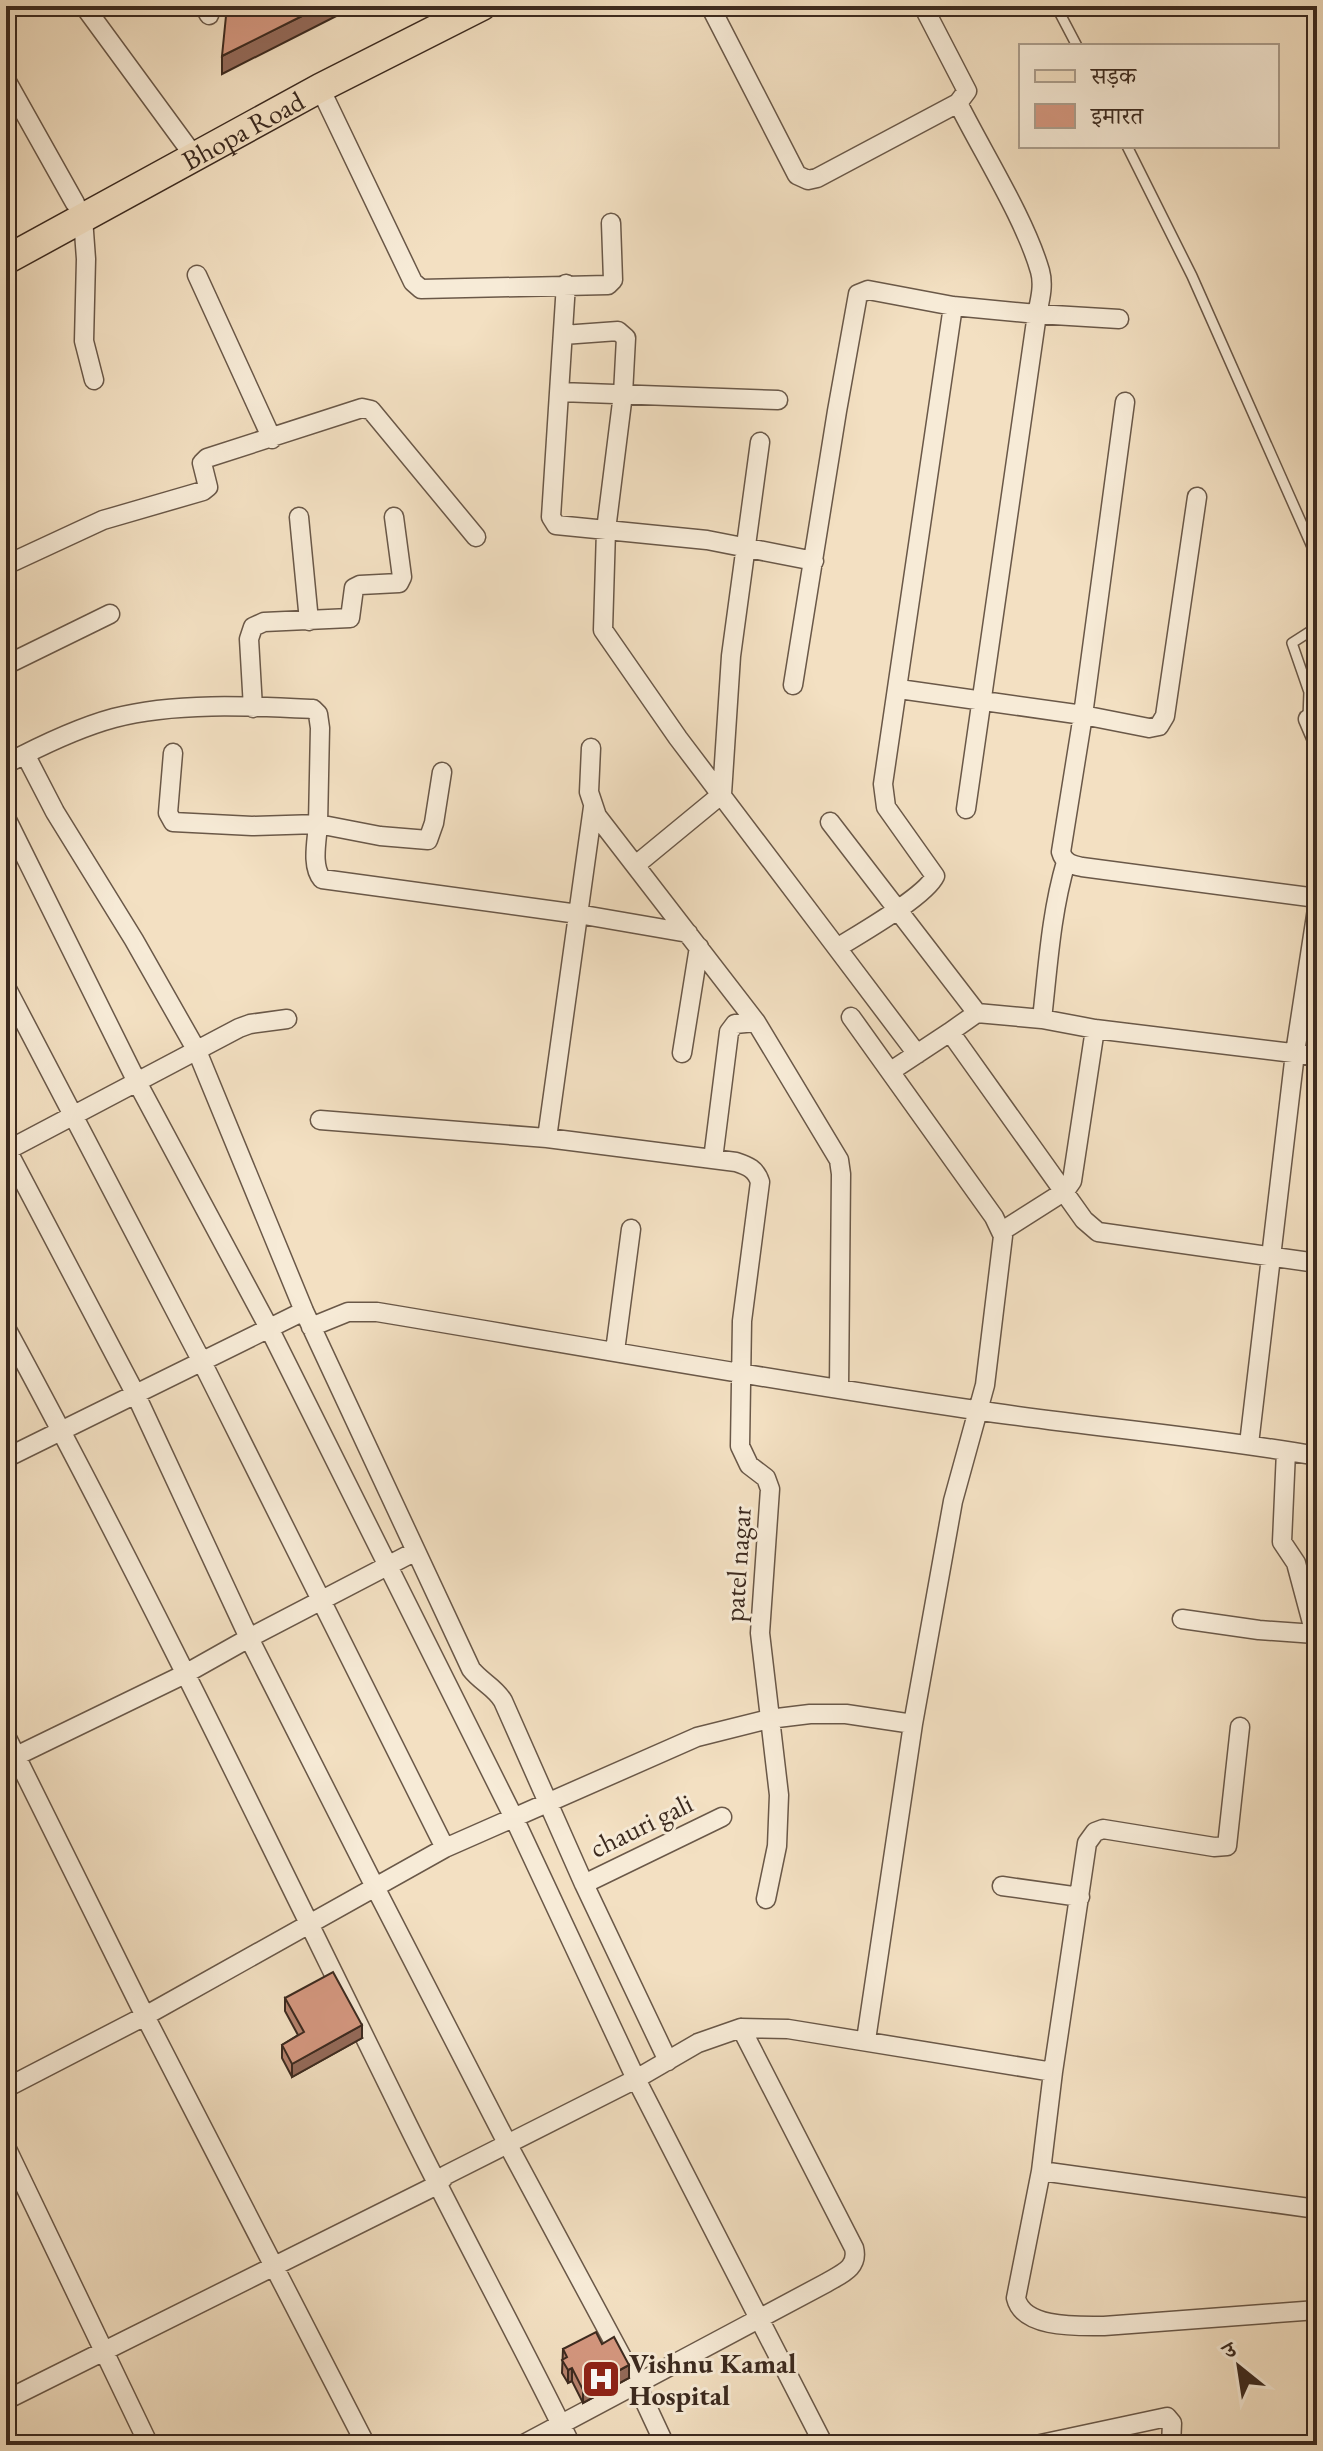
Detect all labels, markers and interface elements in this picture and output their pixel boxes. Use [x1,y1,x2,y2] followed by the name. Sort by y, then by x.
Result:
[1019,44,1279,148] legend
[1090,60,1138,91] text: सड़क
[175,82,311,178] street label: Bhopa Road
[1090,100,1144,131] text: इमारत
[715,1504,759,1623] street label: patel nagar
[583,1785,699,1865] street label: chauri gali
[1199,2327,1279,2407] north arrow
[1215,2334,1243,2366] text: उ
[629,2345,796,2413] place label: Vishnu Kamal Hospital
[580,2358,622,2400] hospital icon: Vishnu Kamal Hospital

